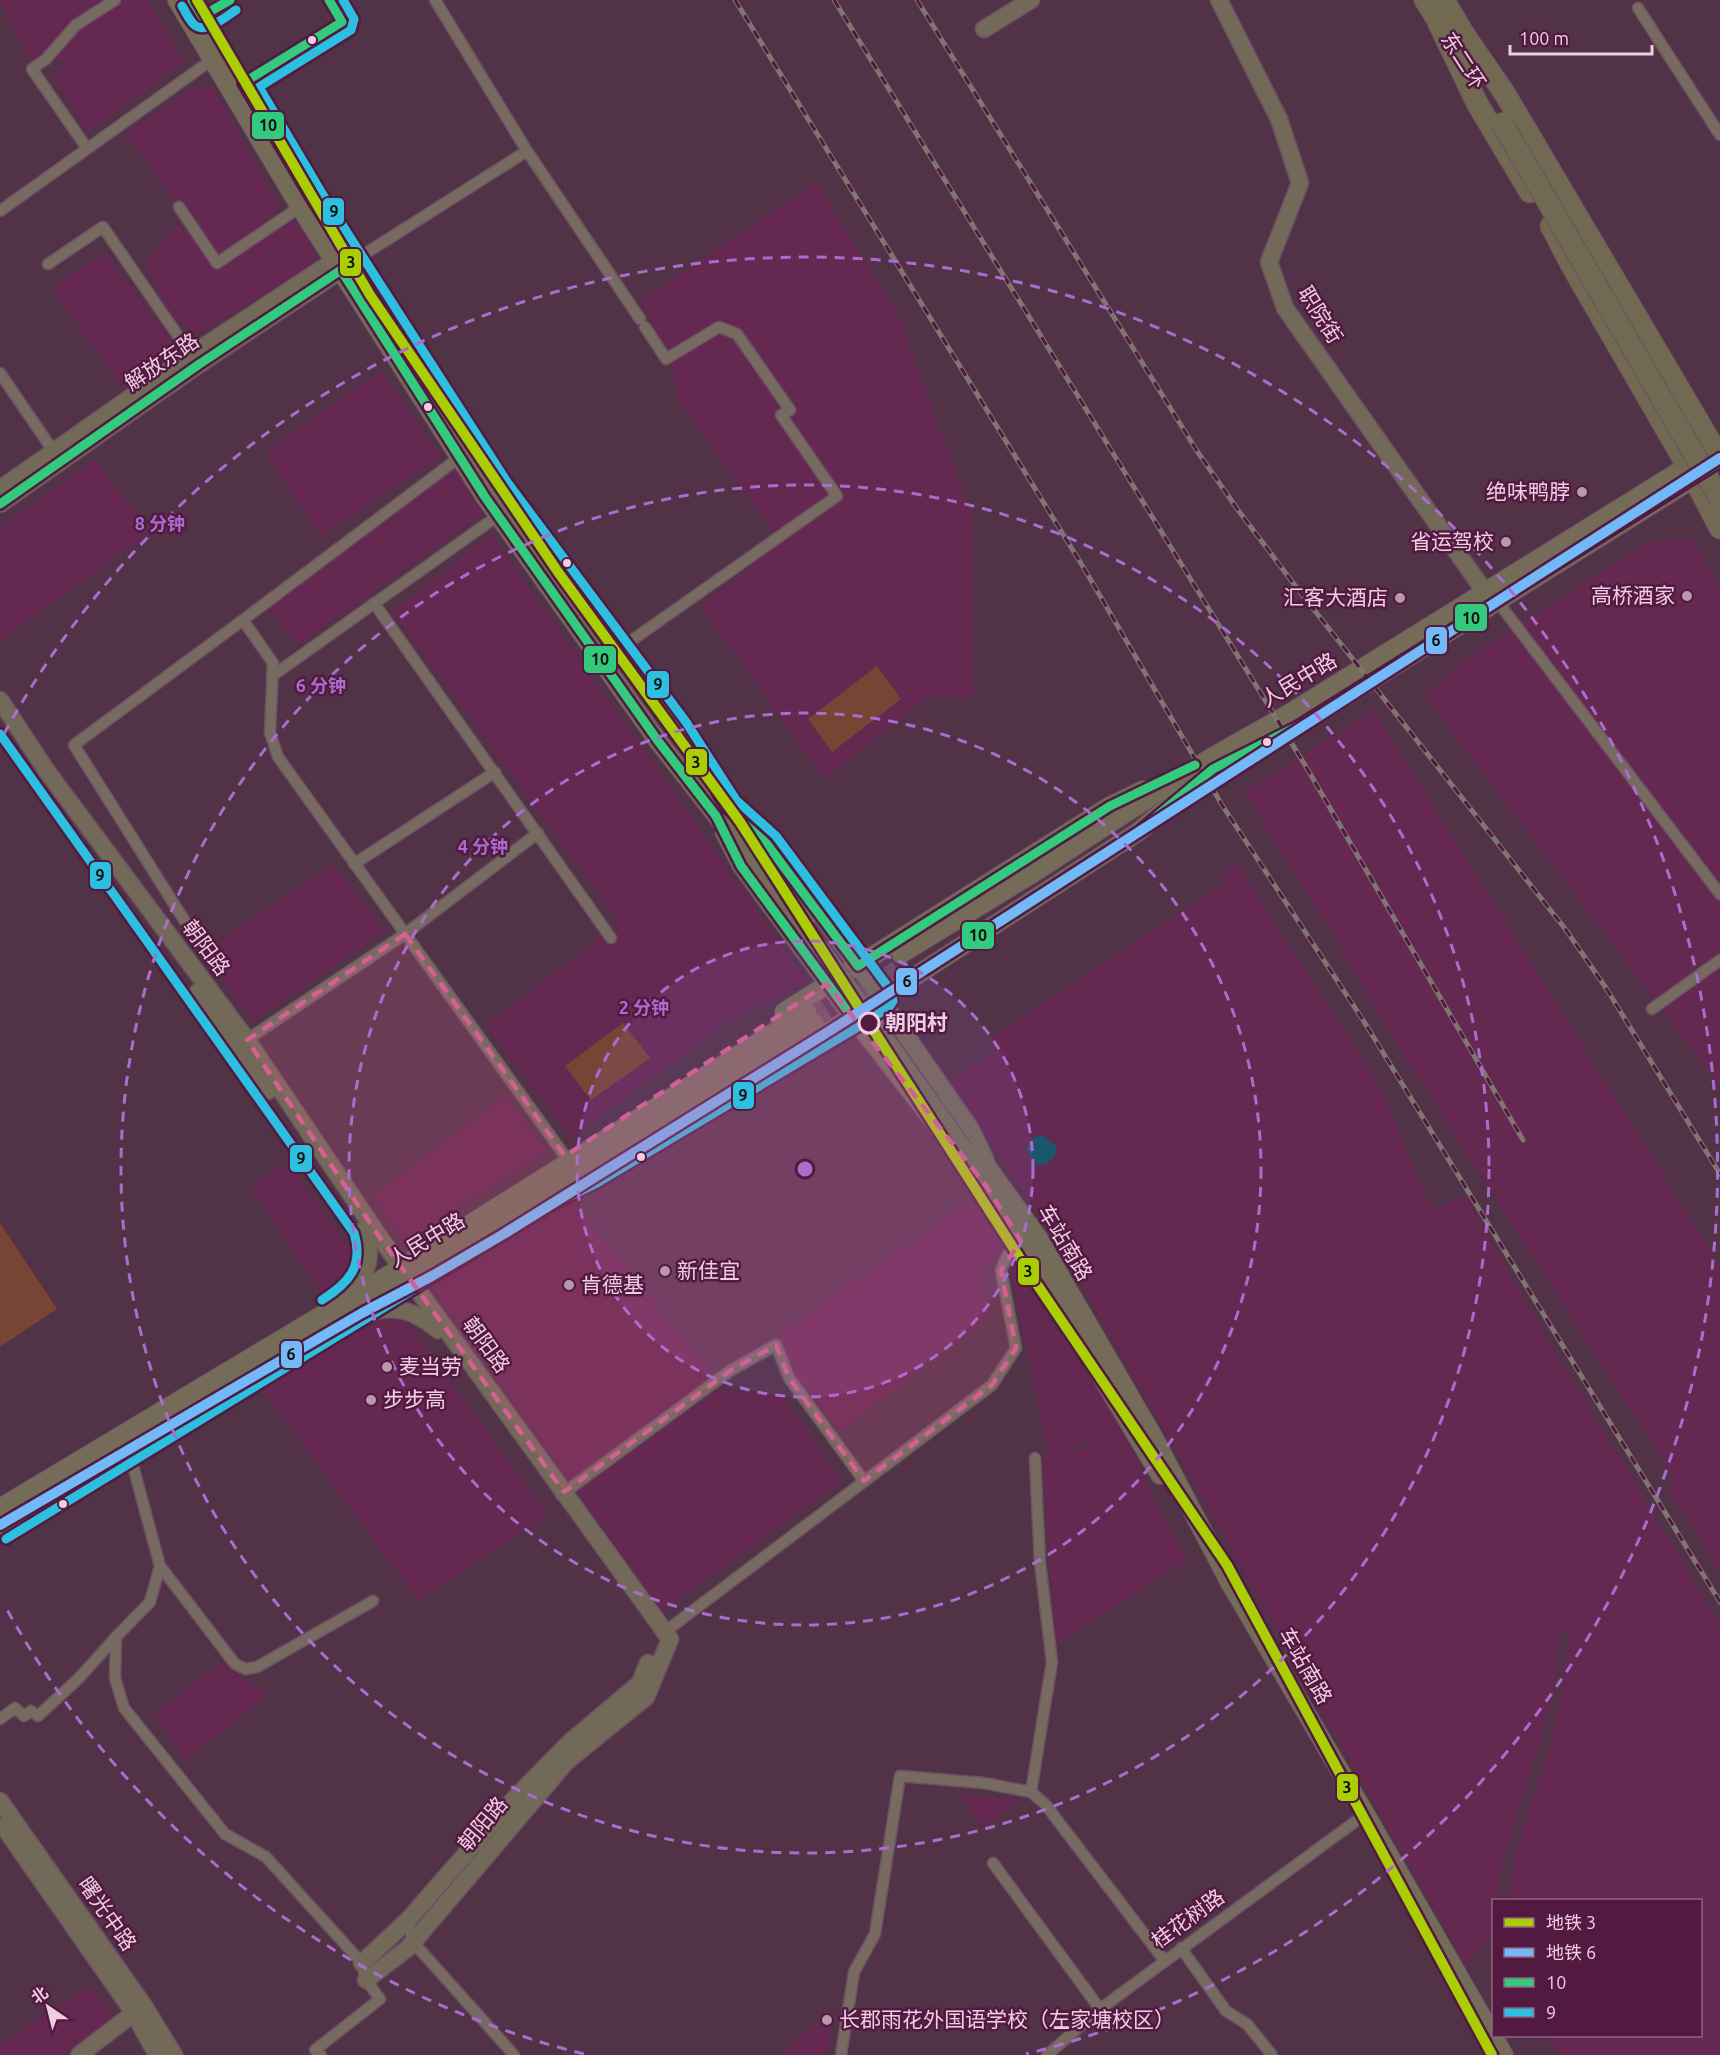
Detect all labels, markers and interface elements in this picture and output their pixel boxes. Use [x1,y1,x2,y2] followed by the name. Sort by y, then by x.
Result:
[1510,18,1652,56] scale bar
[1437,28,1491,93] street label: 东二环
[1519,28,1569,48] text: 100 m
[306,34,318,46] unlabelled marker
[251,111,285,140] line badge: 10
[259,116,277,134] text: 10
[322,197,345,226] line badge: 9
[329,202,339,220] text: 9
[339,248,362,277] line badge: 3
[346,253,356,271] text: 3
[1294,281,1348,348] street label: 职院街
[120,328,203,395] street label: 解放东路
[422,401,434,413] unlabelled marker
[1486,479,1570,503] place label: 绝味鸭脖
[1575,485,1589,499] marker: 绝味鸭脖
[135,513,185,533] text: 8 分钟
[1410,529,1494,553] place label: 省运驾校
[1499,535,1513,549] marker: 省运驾校
[561,557,573,569] unlabelled marker
[1591,583,1675,607] place label: 高桥酒家
[1283,585,1388,609] place label: 汇客大酒店
[1680,589,1694,603] marker: 高桥酒家
[1393,591,1407,605] marker: 汇客大酒店
[1454,603,1488,632] line badge: 10
[1462,609,1480,627] text: 10
[1425,626,1448,655] line badge: 6
[1431,631,1441,649] text: 6
[583,645,617,674] line badge: 10
[1256,647,1341,711] street label: 人民中路
[591,650,609,668] text: 10
[646,670,670,699] line badge: 9
[296,675,346,695] text: 6 分钟
[653,675,663,693] text: 9
[1261,736,1273,748] unlabelled marker
[685,748,708,776] line badge: 3
[691,753,701,771] text: 3
[458,836,508,856] text: 4 分钟
[89,861,112,890] line badge: 9
[95,866,105,884] text: 9
[178,915,235,980] street label: 朝阳路
[961,921,995,950] line badge: 10
[969,926,987,944] text: 10
[895,967,918,996] line badge: 6
[902,972,912,990] text: 6
[619,997,669,1017] text: 2 分钟
[885,1010,948,1034] place label: 朝阳村
[858,1012,880,1034] marker: 朝阳村
[732,1081,755,1110] line badge: 9
[738,1086,748,1104] text: 9
[289,1144,313,1173] line badge: 9
[296,1149,306,1167] text: 9
[635,1151,647,1163] unlabelled marker
[795,1159,815,1179] centre of rings
[1034,1200,1098,1285] street label: 车站南路
[384,1207,469,1271] street label: 人民中路
[1017,1257,1040,1286] line badge: 3
[677,1258,740,1282] place label: 新佳宜
[1023,1262,1033,1280] text: 3
[658,1264,672,1278] marker: 新佳宜
[581,1272,644,1296] place label: 肯德基
[562,1278,576,1292] marker: 肯德基
[459,1312,515,1377] street label: 朝阳路
[280,1340,303,1369] line badge: 6
[286,1345,296,1363] text: 6
[399,1354,462,1378] place label: 麦当劳
[380,1360,394,1374] marker: 麦当劳
[383,1387,446,1411] place label: 步步高
[364,1393,378,1407] marker: 步步高
[57,1498,69,1510] unlabelled marker
[1274,1623,1337,1708] street label: 车站南路
[1336,1773,1359,1802] line badge: 3
[1342,1778,1352,1796] text: 3
[453,1792,512,1855] street label: 朝阳路
[74,1872,142,1955] street label: 曙光中路
[1146,1884,1228,1953] street label: 桂花树路
[1492,1899,1702,2037] legend
[1546,1912,1596,1932] text: 地铁 3
[1546,1942,1596,1962] text: 地铁 6
[1546,1972,1566,1992] text: 10
[18,1977,78,2037] north arrow
[28,1983,51,2007] text: 北
[1546,2002,1556,2022] text: 9
[839,2007,1175,2031] place label: 长郡雨花外国语学校（左家塘校区）
[820,2013,834,2027] marker: 长郡雨花外国语学校（左家塘校区）

